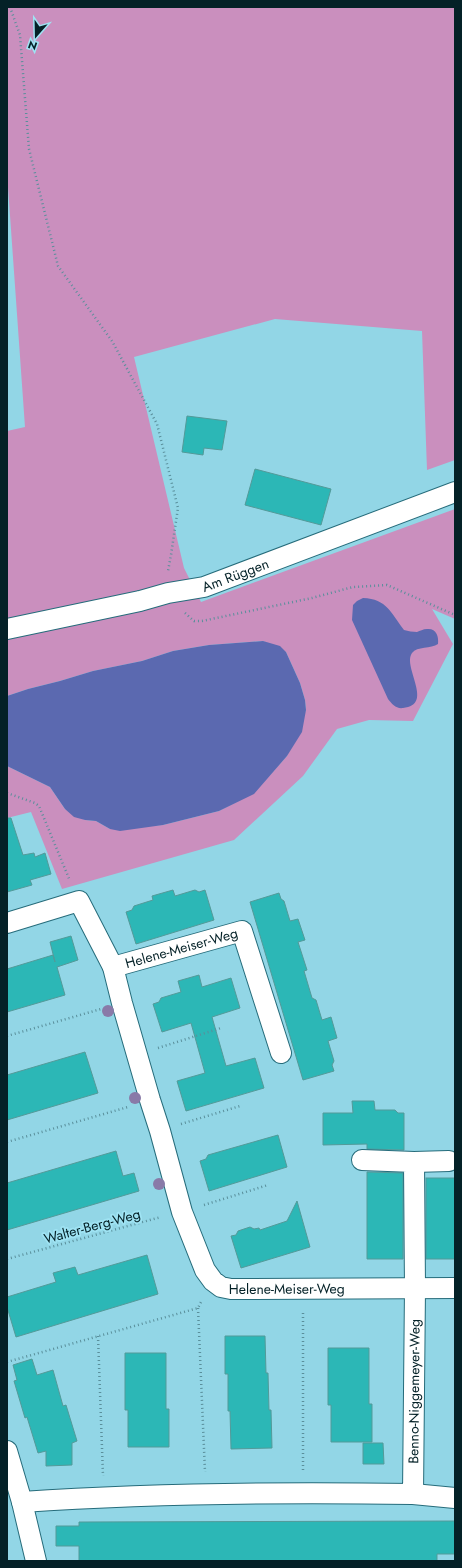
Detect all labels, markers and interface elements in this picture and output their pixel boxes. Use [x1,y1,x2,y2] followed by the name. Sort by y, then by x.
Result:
[16,16,56,56] north arrow
[26,36,39,54] text: N
[199,553,272,597] street label: Am Rüggen
[123,923,240,973] street label: Helene-Meiser-Weg
[42,1204,142,1248] street label: Walter-Berg-Weg
[229,1278,345,1299] street label: Helene-Meiser-Weg
[403,1319,425,1464] street label: Benno-Niggemeyer-Weg

